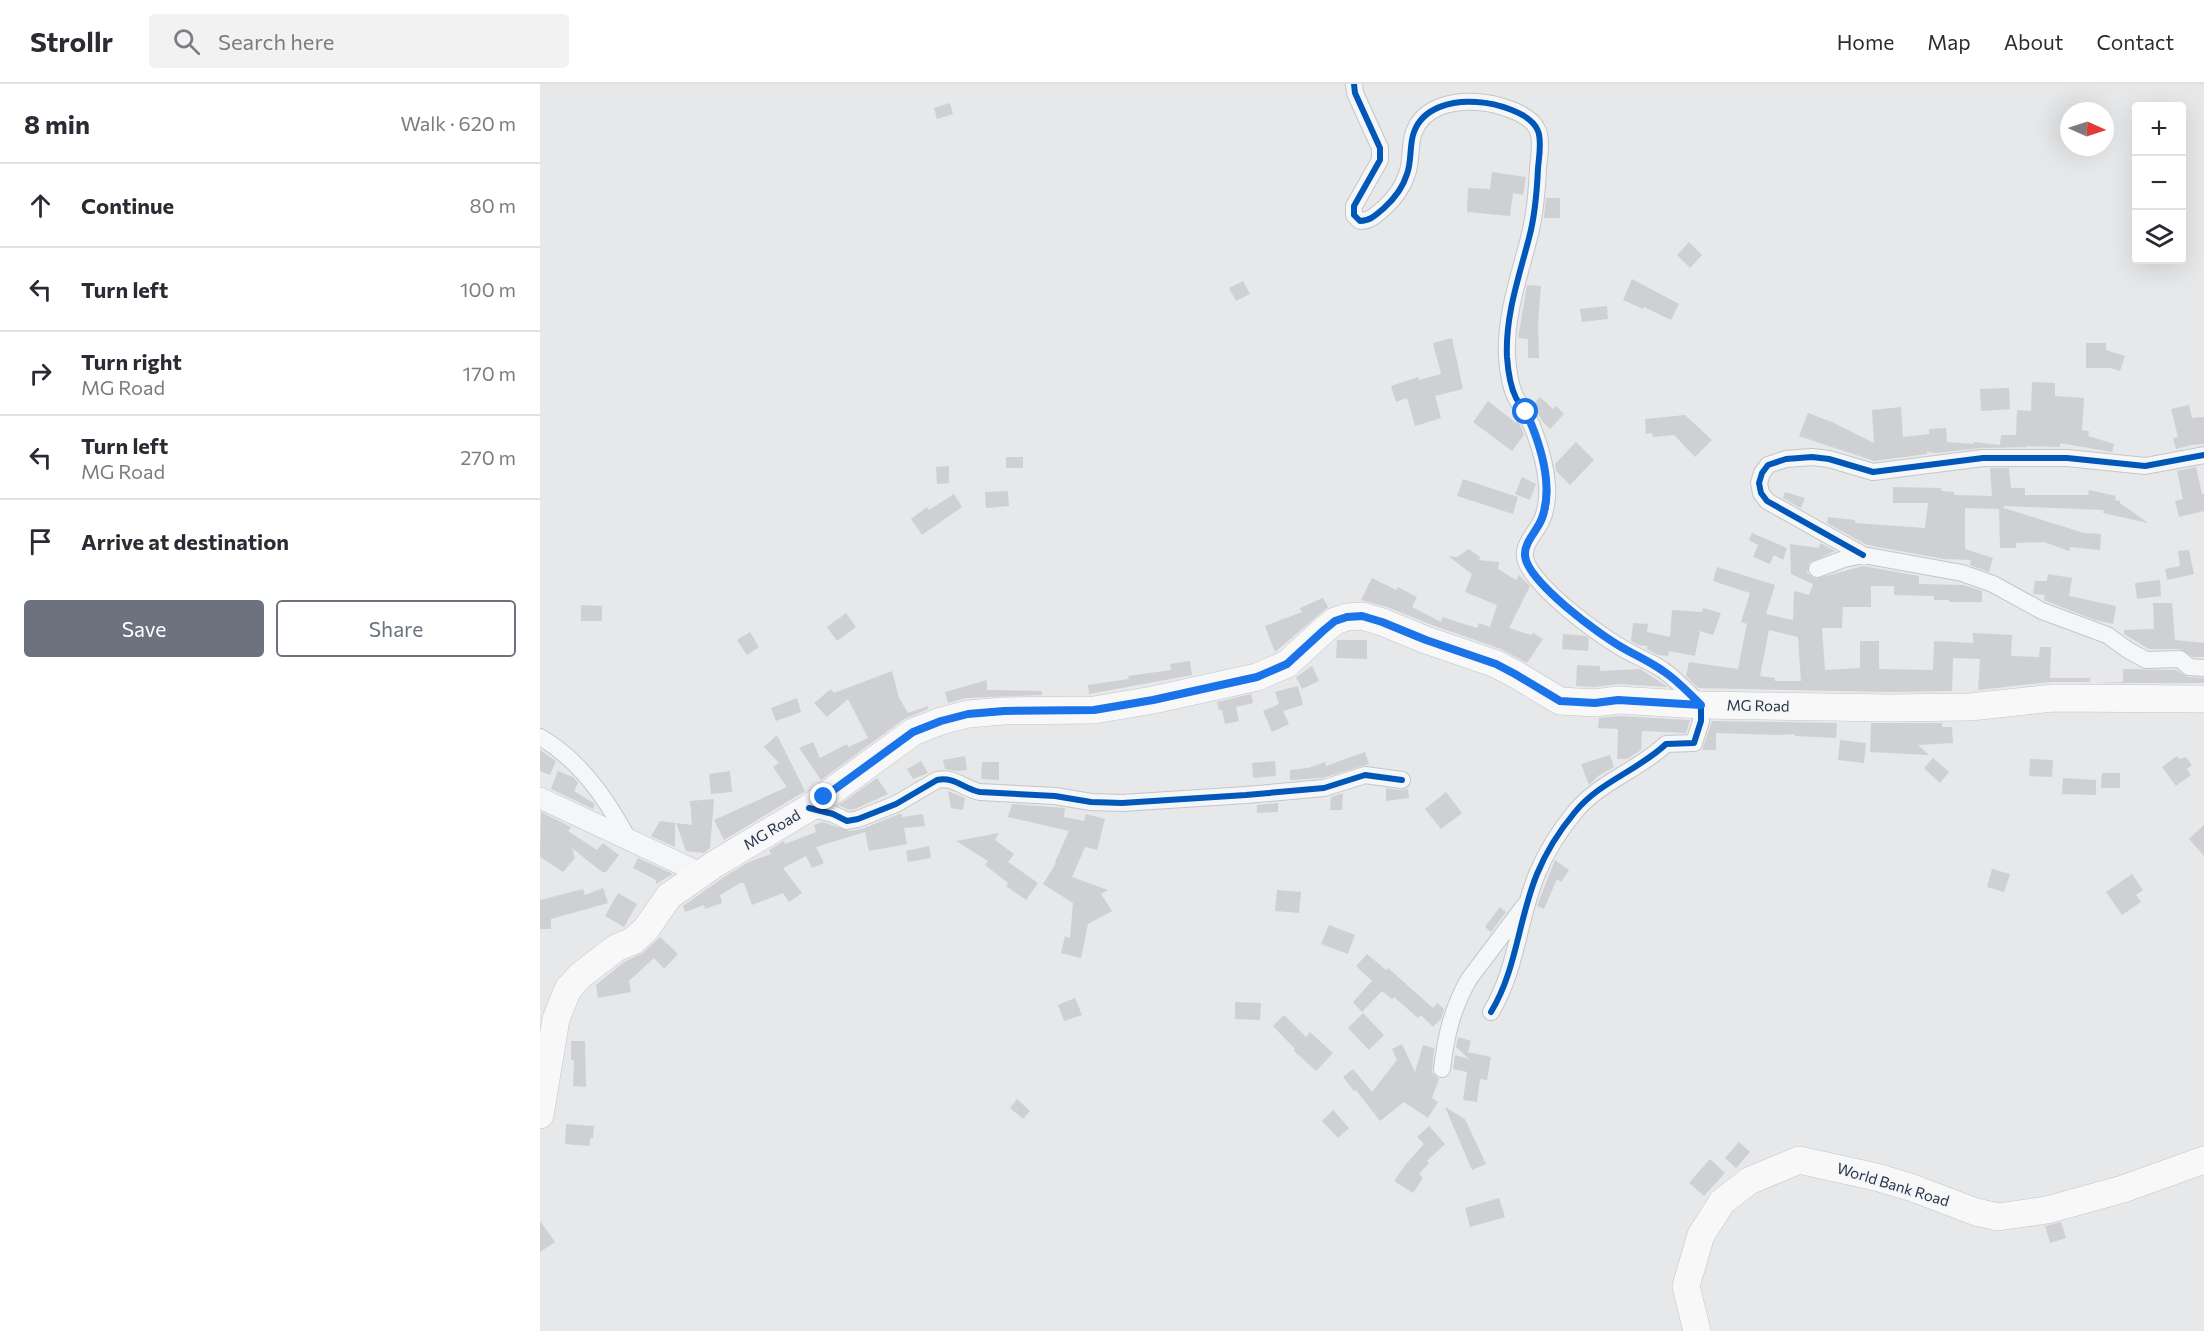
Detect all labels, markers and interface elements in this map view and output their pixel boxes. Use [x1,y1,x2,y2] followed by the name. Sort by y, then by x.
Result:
[149,14,569,68] search box
[30,24,113,58] text: Strollr
[170,25,203,58] icon: search
[218,28,334,55] text: Search here
[1837,29,1894,54] text: Home
[1927,29,1971,54] text: Map
[2004,29,2063,54] text: About
[2096,29,2174,54] text: Contact
[2060,102,2114,156] north arrow
[2132,102,2186,264] map controls
[2132,102,2186,156] button: +
[24,108,90,139] text: 8 min
[400,111,516,135] text: Walk · 620 m
[2132,156,2186,210] button: −
[24,189,57,222] icon: ahead
[81,192,174,219] text: Continue
[470,193,516,217] text: 80 m
[2132,210,2186,264] button: layers
[24,273,57,306] icon: left
[81,276,168,303] text: Turn left
[460,277,516,301] text: 100 m
[81,348,182,375] text: Turn right
[24,357,57,390] icon: right
[463,361,516,385] text: 170 m
[81,375,165,399] text: MG Road
[1512,398,1538,424] route start
[81,432,168,459] text: Turn left
[24,441,57,474] icon: left
[460,445,516,469] text: 270 m
[81,459,165,483] text: MG Road
[24,525,57,558] icon: arrive
[81,528,289,555] text: Arrive at destination
[24,600,264,657] button: Save
[276,600,516,657] button: Share
[1726,695,1790,715] street label: MG Road
[810,783,836,809] route end
[740,805,803,853] street label: MG Road
[1835,1158,1952,1210] street label: World Bank Road

